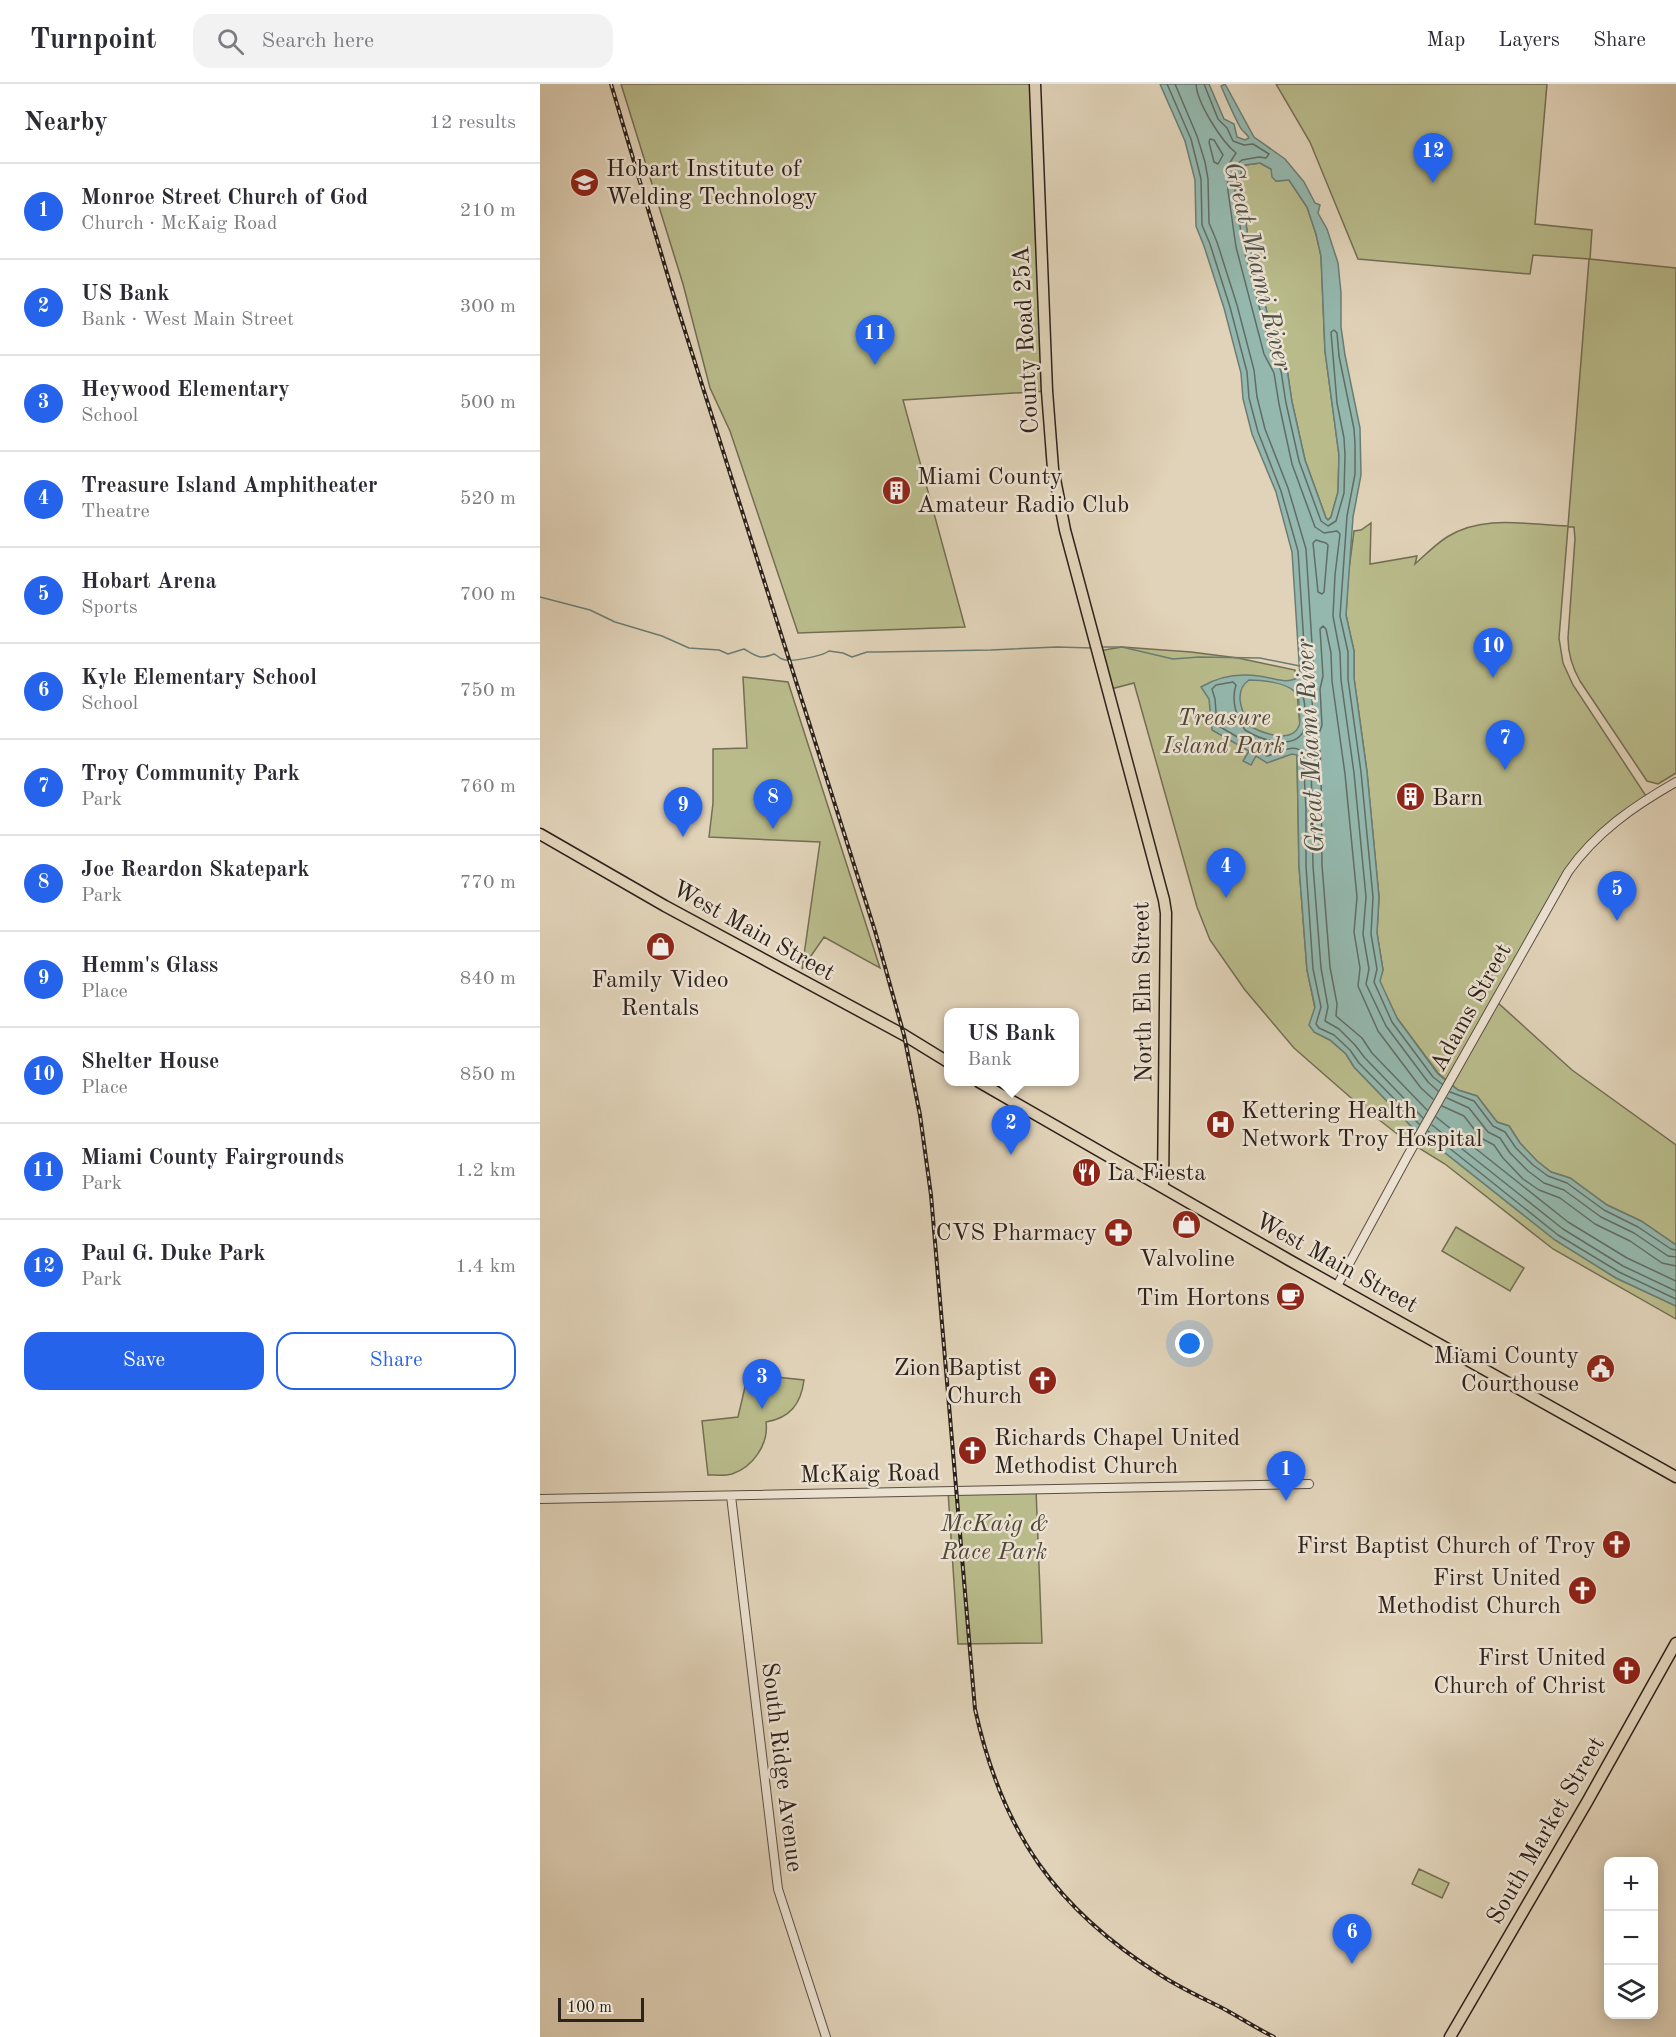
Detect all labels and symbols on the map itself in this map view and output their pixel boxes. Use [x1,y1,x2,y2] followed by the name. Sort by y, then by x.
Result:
[1414,134,1452,183] pin: 12
[606,158,818,210] place label: Hobart Institute of Welding Technology
[1218,159,1296,375] water label: Great Miami River
[569,166,601,198] school or university icon: Hobart Institute of Welding Technology
[1010,245,1044,434] street label: County Road 25A
[856,316,894,365] pin: 11
[917,466,1129,518] place label: Miami County Amateur Radio Club
[880,474,912,506] building icon: Miami County Amateur Radio Club
[1474,628,1512,678] pin: 10
[1292,637,1330,854] water label: Great Miami River
[1162,707,1285,759] park label: Treasure Island Park
[1486,720,1524,770] pin: 7
[754,780,792,829] pin: 8
[1395,781,1427,813] building icon: Barn
[1432,787,1483,811] place label: Barn
[664,788,702,837] pin: 9
[1206,848,1246,898] pin: 4
[1598,872,1636,921] pin: 5
[668,877,838,986] street label: West Main Street
[1130,901,1158,1083] street label: North Elm Street
[644,930,676,962] shop icon: Family Video Rentals
[1427,940,1517,1076] street label: Adams Street
[591,969,729,1021] place label: Family Video Rentals
[1241,1100,1483,1152] place label: Kettering Health Network Troy Hospital
[992,1106,1030,1155] pin: 2
[1204,1108,1236,1140] hospital icon: Kettering Health Network Troy Hospital
[1070,1156,1102,1188] restaurant icon: La Fiesta
[1107,1162,1206,1186] place label: La Fiesta
[1171,1209,1203,1241] shop icon: Valvoline
[1251,1209,1421,1318] street label: West Main Street
[1102,1216,1134,1248] pharmacy icon: CVS Pharmacy
[936,1222,1097,1246] place label: CVS Pharmacy
[1139,1248,1235,1272] place label: Valvoline
[1275,1281,1307,1313] cafe icon: Tim Hortons
[1136,1287,1270,1311] place label: Tim Hortons
[1175,1329,1204,1358] your location
[1433,1345,1579,1397] place label: Miami County Courthouse
[1584,1353,1616,1385] public building icon: Miami County Courthouse
[894,1357,1022,1409] place label: Zion Baptist Church
[742,1360,782,1409] pin: 3
[1027,1365,1059,1397] church icon: Zion Baptist Church
[994,1427,1240,1479] place label: Richards Chapel United Methodist Church
[957,1435,989,1467] church icon: Richards Chapel United Methodist Church
[1266,1452,1306,1501] pin: 1
[800,1462,940,1488] street label: McKaig Road
[940,1513,1049,1565] park label: McKaig & Race Park
[1601,1529,1633,1561] church icon: First Baptist Church of Troy
[1296,1535,1596,1559] place label: First Baptist Church of Troy
[1377,1567,1561,1619] place label: First United Methodist Church
[1566,1575,1598,1607] church icon: First United Methodist Church
[1433,1647,1606,1699] place label: First United Church of Christ
[1611,1655,1643,1687] church icon: First United Church of Christ
[756,1661,806,1873] street label: South Ridge Avenue
[1483,1733,1610,1929] street label: South Market Street
[1332,1914,1372,1964] pin: 6
[558,1995,644,2022] scale bar

